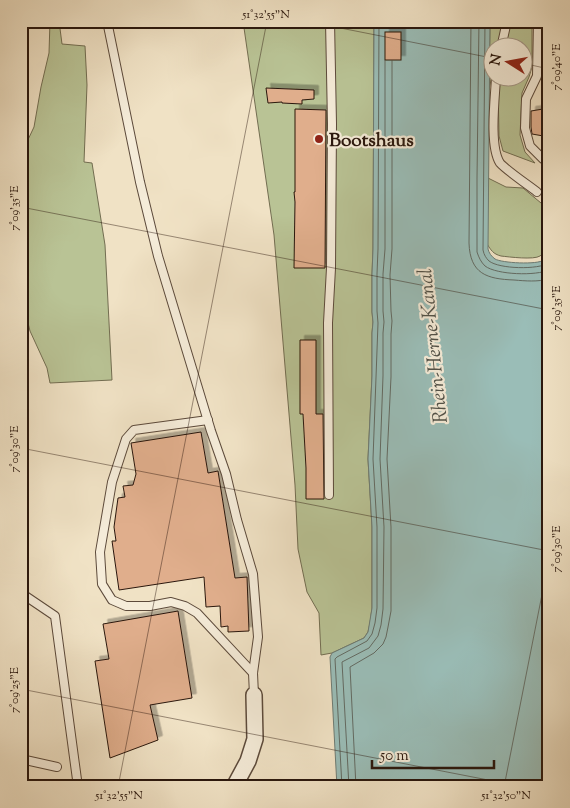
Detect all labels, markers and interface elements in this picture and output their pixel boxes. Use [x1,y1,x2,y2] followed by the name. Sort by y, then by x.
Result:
[241,6,290,24] text: 51°32'55"N
[482,38,532,88] north arrow
[548,43,566,91] text: 7°09'40"E
[486,53,508,67] text: N
[329,128,414,155] place label: Bootshaus
[313,133,325,145] marker: Bootshaus
[6,185,24,231] text: 7°09'35"E
[412,267,457,425] water label: Rhein-Herne-Kanal
[548,285,566,331] text: 7°09'35"E
[6,425,24,473] text: 7°09'30"E
[548,525,566,573] text: 7°09'30"E
[6,666,24,713] text: 7°09'25"E
[372,738,495,770] scale bar
[379,746,409,767] text: 50 m
[94,787,143,805] text: 51°32'55"N
[480,787,531,805] text: 51°32'50"N

